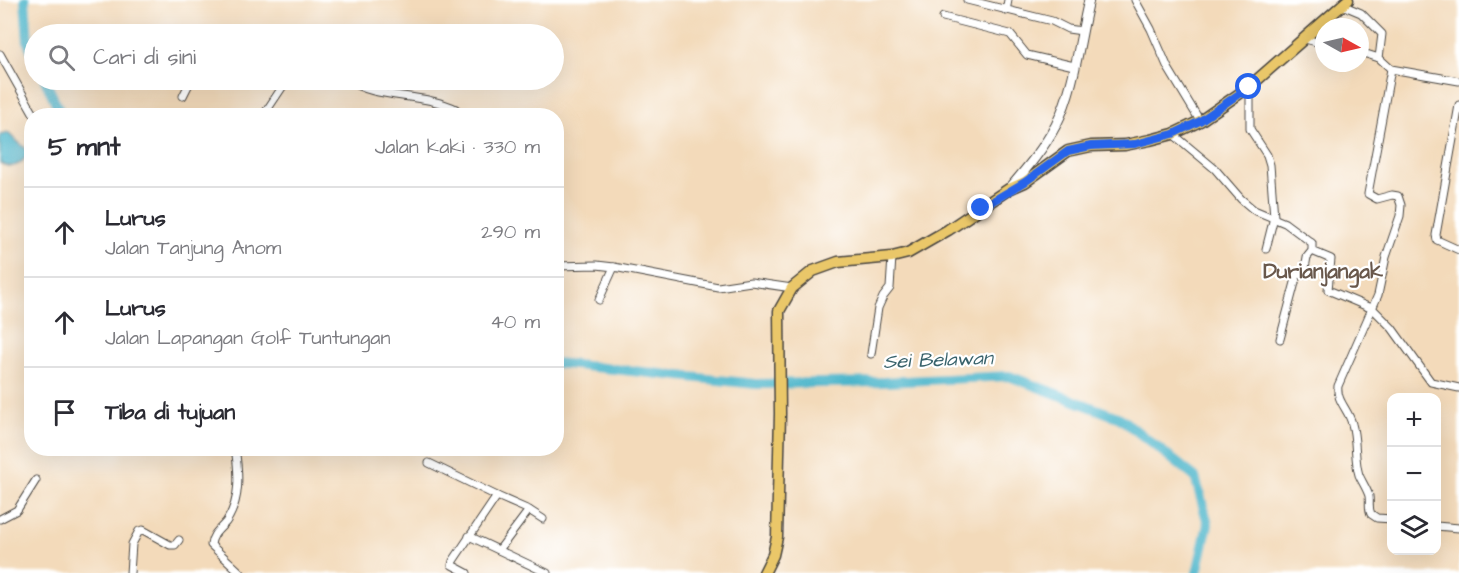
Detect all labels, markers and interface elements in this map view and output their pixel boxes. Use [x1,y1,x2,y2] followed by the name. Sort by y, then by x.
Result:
[1315,18,1369,72] north arrow
[24,24,564,90] search box
[45,41,78,74] icon: search
[93,42,196,73] text: Cari di sini
[1235,73,1261,99] route start
[48,129,121,165] text: 5 mnt
[375,133,540,161] text: Jalan kaki · 330 m
[967,194,993,220] route end
[105,203,166,234] text: Lurus
[48,216,81,249] icon: ahead
[481,218,540,246] text: 290 m
[105,234,281,262] text: Jalan Tanjung Anom
[1263,257,1383,288] district label: Durianjangak
[105,293,166,324] text: Lurus
[48,306,81,339] icon: ahead
[490,308,540,336] text: 40 m
[105,324,390,352] text: Jalan Lapangan Golf Tuntungan
[883,344,995,376] water label: Sei Belawan
[1387,393,1441,555] map controls
[1387,393,1441,447] button: +
[48,396,81,429] icon: arrive
[105,397,235,428] text: Tiba di tujuan
[1387,447,1441,501] button: −
[1387,501,1441,555] button: layers

